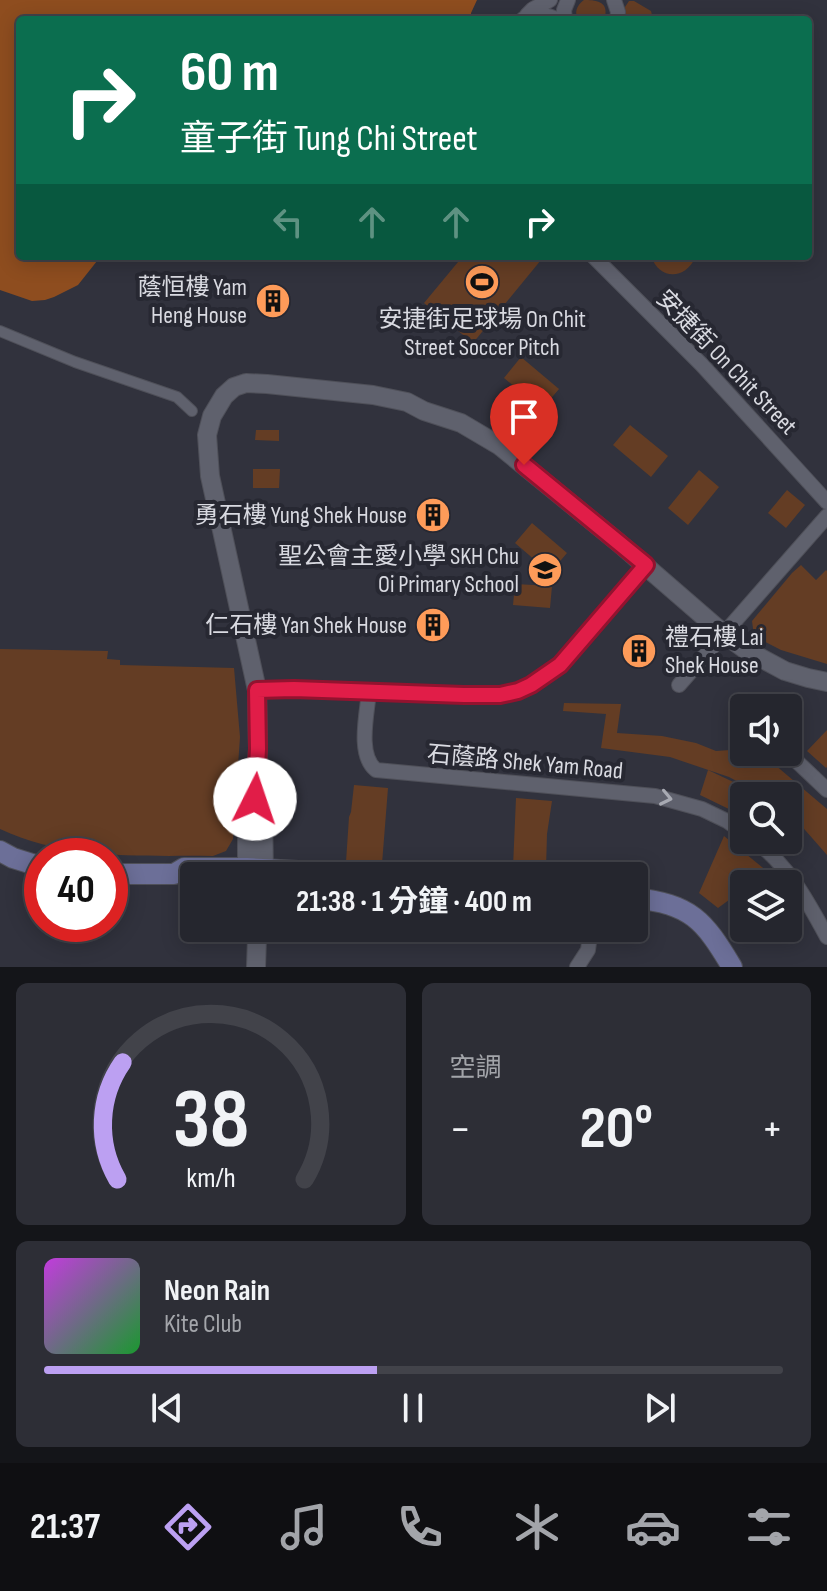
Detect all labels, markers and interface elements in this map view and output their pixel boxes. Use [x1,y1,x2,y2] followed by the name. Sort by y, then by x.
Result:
[180,40,279,107] text: 60 m
[48,48,152,152] icon: right
[180,118,478,161] text: 童子街 Tung Chi Street
[266,200,310,244] icon: left
[350,200,394,244] icon: ahead
[434,200,478,244] icon: ahead
[518,200,562,244] icon: right
[463,263,501,301] sports icon: 安捷街足球場 On Chit Street Soccer Pitch
[138,273,247,330] place label: 蔭恒樓 Yam Heng House
[254,282,292,320] building icon: 蔭恒樓 Yam Heng House
[650,284,803,441] street label: 安捷街 On Chit Street
[378,305,586,362] place label: 安捷街足球場 On Chit Street Soccer Pitch
[490,383,558,465] pin
[502,395,546,439] icon: arrive
[414,496,452,534] building icon: 勇石樓 Yung Shek House
[195,501,407,530] place label: 勇石樓 Yung Shek House
[278,542,519,599] place label: 聖公會主愛小學 SKH Chu Oi Primary School
[526,551,564,589] school or university icon: 聖公會主愛小學 SKH Chu Oi Primary School
[414,606,452,644] building icon: 仁石樓 Yan Shek House
[205,611,407,640] place label: 仁石樓 Yan Shek House
[665,623,763,680] place label: 禮石樓 Lai Shek House
[620,632,658,670] building icon: 禮石樓 Lai Shek House
[730,694,802,942] map controls
[730,694,802,766] button: sound
[426,739,624,786] street label: 石蔭路 Shek Yam Road
[213,757,297,841] position arrow
[730,782,802,854] button: search
[659,789,672,806] one-way arrow
[24,838,128,942] speed limit sign: 40
[730,870,802,942] button: layers
[296,884,532,920] text: 21:38 · 1 分鐘 · 400 m
[450,1053,502,1084] text: 空調
[172,1071,249,1171] text: 38
[579,1093,653,1165] text: 20°
[450,1103,471,1156] text: −
[761,1103,783,1156] text: +
[186,1161,235,1196] text: km/h
[164,1273,270,1309] text: Neon Rain
[164,1309,242,1340] text: Kite Club
[145,1386,189,1430] icon: previous
[391,1386,435,1430] icon: pause
[638,1386,682,1430] icon: next
[160,1499,216,1555] icon: directions
[276,1499,332,1555] icon: music
[392,1499,448,1555] icon: phone
[509,1499,565,1555] icon: climate
[625,1499,681,1555] icon: car
[741,1499,797,1555] icon: filters
[30,1506,100,1549] text: 21:37

